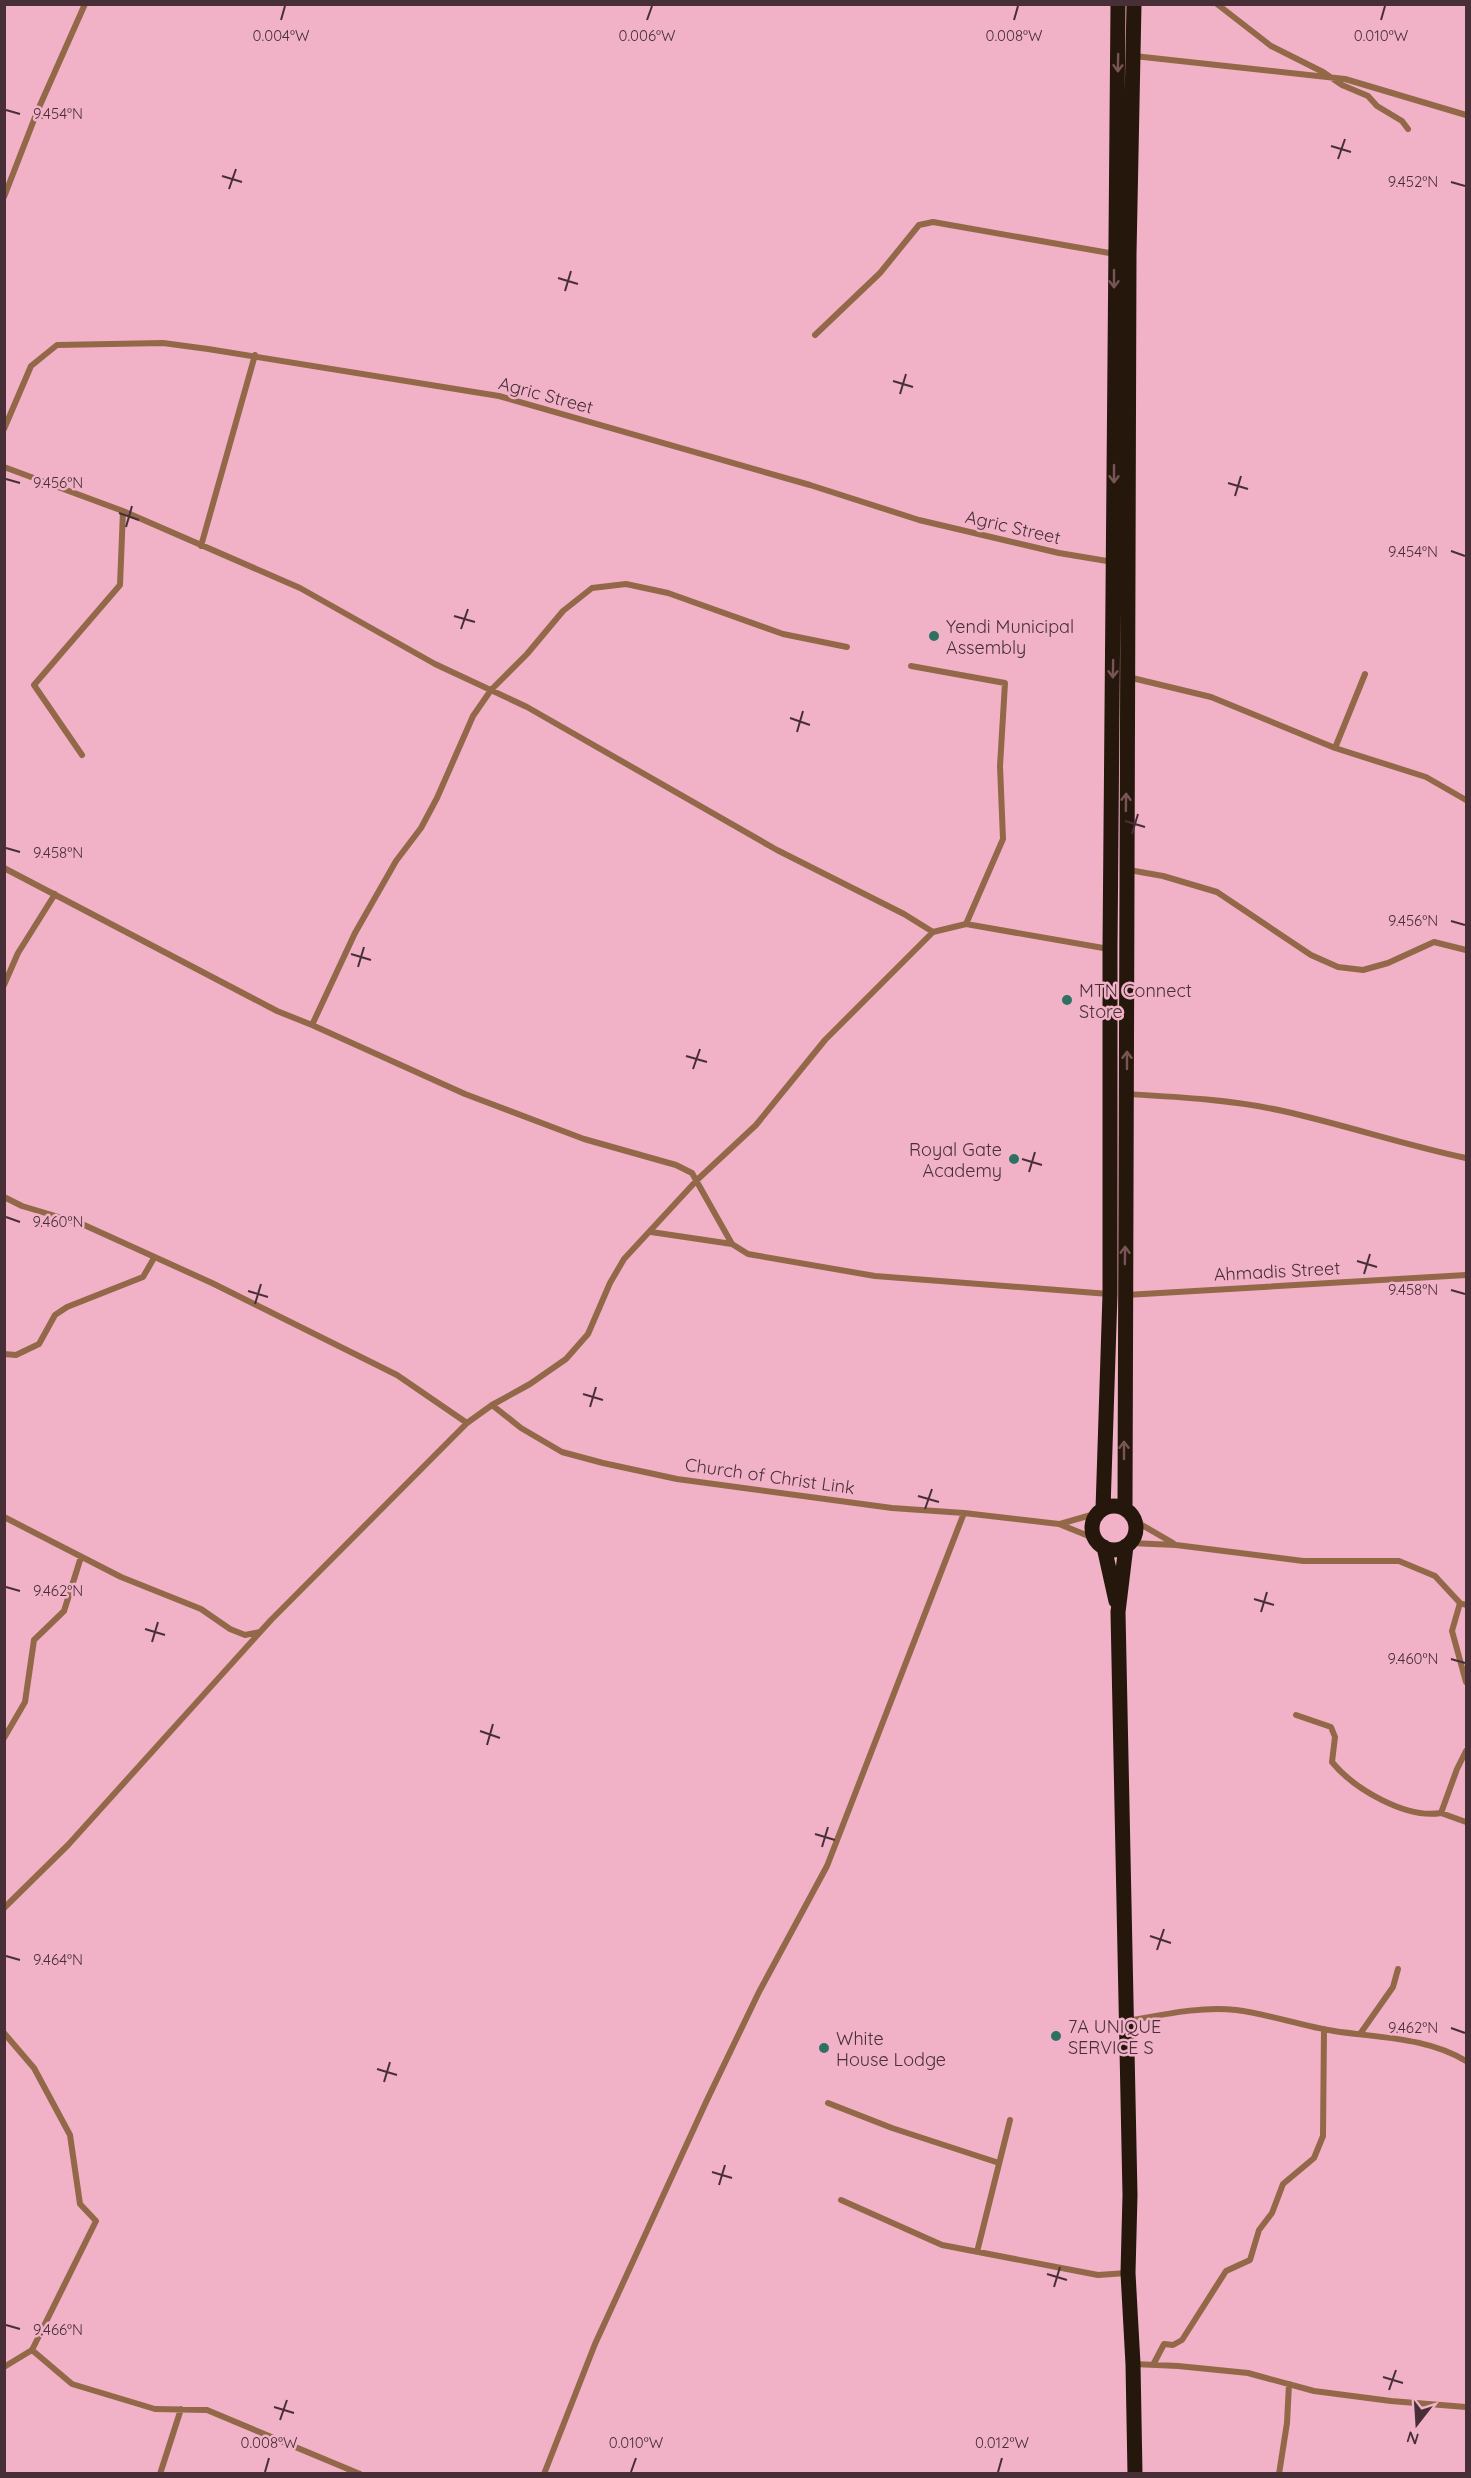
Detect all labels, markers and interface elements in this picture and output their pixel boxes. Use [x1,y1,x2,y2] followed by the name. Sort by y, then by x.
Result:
[253,26,310,45] text: 0.004°W
[618,26,676,45] text: 0.006°W
[985,26,1043,45] text: 0.008°W
[1354,26,1409,45] text: 0.010°W
[1112,52,1123,72] one-way arrow
[33,104,83,123] text: 9.454°N
[1388,172,1438,191] text: 9.452°N
[1108,268,1120,288] one-way arrow
[496,371,596,419] street label: Agric Street
[1108,463,1120,483] one-way arrow
[33,473,83,492] text: 9.456°N
[963,505,1063,549] street label: Agric Street
[1388,542,1438,561] text: 9.454°N
[946,615,1074,659] place label: Yendi Municipal Assembly
[927,629,941,643] marker: Yendi Municipal Assembly
[1107,658,1119,678] one-way arrow
[1121,792,1132,812] one-way arrow
[33,843,83,862] text: 9.458°N
[1388,911,1438,930] text: 9.456°N
[1079,979,1192,1023] place label: MTN Connect Store
[1060,993,1074,1007] marker: MTN Connect Store
[1121,1050,1133,1070] one-way arrow
[909,1138,1002,1182] place label: Royal Gate Academy
[1007,1152,1021,1166] marker: Royal Gate Academy
[33,1212,83,1231] text: 9.460°N
[1119,1245,1131,1265] one-way arrow
[1213,1256,1341,1286] street label: Ahmadis Street
[1388,1280,1438,1299] text: 9.458°N
[1118,1440,1130,1460] one-way arrow
[684,1453,856,1499] street label: Church of Christ Link
[33,1581,83,1600] text: 9.462°N
[1388,1649,1438,1668] text: 9.460°N
[33,1950,83,1969] text: 9.464°N
[1068,2015,1161,2059] place label: 7A UNIQUE SERVICE S
[1388,2018,1438,2037] text: 9.462°N
[836,2027,946,2071] place label: White House Lodge
[1049,2029,1063,2043] marker: 7A UNIQUE SERVICE S
[817,2041,831,2055] marker: White House Lodge
[33,2320,83,2339] text: 9.466°N
[1387,2394,1447,2454] north arrow
[1404,2427,1421,2450] text: N
[240,2433,298,2452] text: 0.008°W
[609,2433,664,2452] text: 0.010°W
[975,2433,1029,2452] text: 0.012°W

